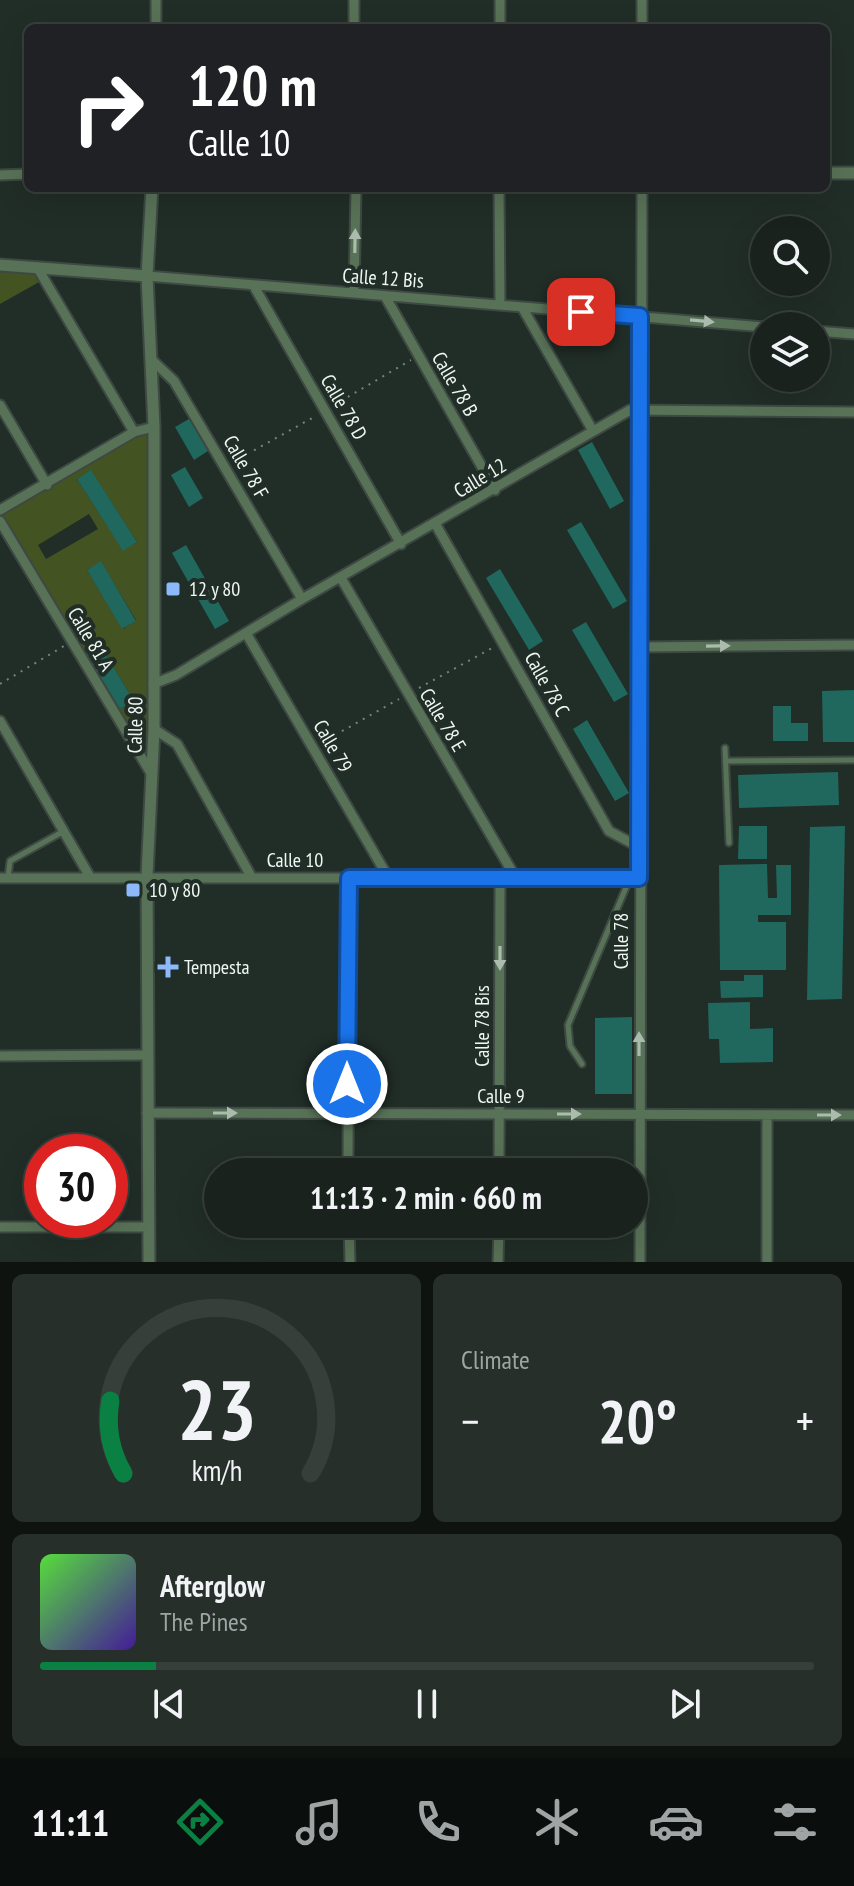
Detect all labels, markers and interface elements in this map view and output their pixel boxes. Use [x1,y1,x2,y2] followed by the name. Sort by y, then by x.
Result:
[188,49,317,121] text: 120 m
[56,56,160,160] icon: right
[188,119,290,166] text: Calle 10
[750,216,830,392] map controls
[750,216,830,296] button: search
[349,228,361,253] one-way arrow
[341,262,425,294] street label: Calle 12 Bis
[547,278,615,346] pin
[559,290,603,334] icon: arrive
[750,312,830,392] button: layers
[690,315,715,328] one-way arrow
[426,347,484,421] street label: Calle 78 B
[315,370,373,444] street label: Calle 78 D
[217,431,275,503] street label: Calle 78 F
[449,452,511,504] street label: Calle 12
[189,576,240,602] place label: 12 y 80
[164,580,182,598] marker: 12 y 80
[62,602,120,676] street label: Calle 81 A
[706,640,731,653] one-way arrow
[519,647,575,721] street label: Calle 78 C
[414,683,472,757] street label: Calle 78 E
[122,696,148,754] street label: Calle 80
[308,715,358,777] street label: Calle 79
[267,847,323,873] street label: Calle 10
[149,877,200,903] place label: 10 y 80
[124,881,142,899] marker: 10 y 80
[608,913,634,969] street label: Calle 78
[494,946,506,971] one-way arrow
[184,954,249,980] place label: Tempesta
[159,958,177,976] marker: Tempesta
[469,985,495,1067] street label: Calle 78 Bis
[633,1031,645,1056] one-way arrow
[305,1042,389,1126] position arrow
[477,1083,525,1109] street label: Calle 9
[213,1107,238,1119] one-way arrow
[557,1108,582,1120] one-way arrow
[817,1109,842,1121] one-way arrow
[24,1134,128,1238] speed limit sign: 30
[310,1178,542,1217] text: 11:13 · 2 min · 660 m
[461,1343,530,1376] text: Climate
[177,1355,256,1463] text: 23
[598,1382,677,1460] text: 20°
[461,1392,479,1449] text: −
[796,1392,814,1449] text: +
[191,1452,242,1489] text: km/h
[160,1566,265,1605] text: Afterglow
[160,1605,248,1638] text: The Pines
[147,1682,191,1726] icon: previous
[405,1682,449,1726] icon: pause
[663,1682,707,1726] icon: next
[172,1794,228,1850] icon: directions
[291,1794,347,1850] icon: music
[410,1794,466,1850] icon: phone
[529,1794,585,1850] icon: climate
[648,1794,704,1850] icon: car
[767,1794,823,1850] icon: filters
[31,1799,109,1846] text: 11:11

